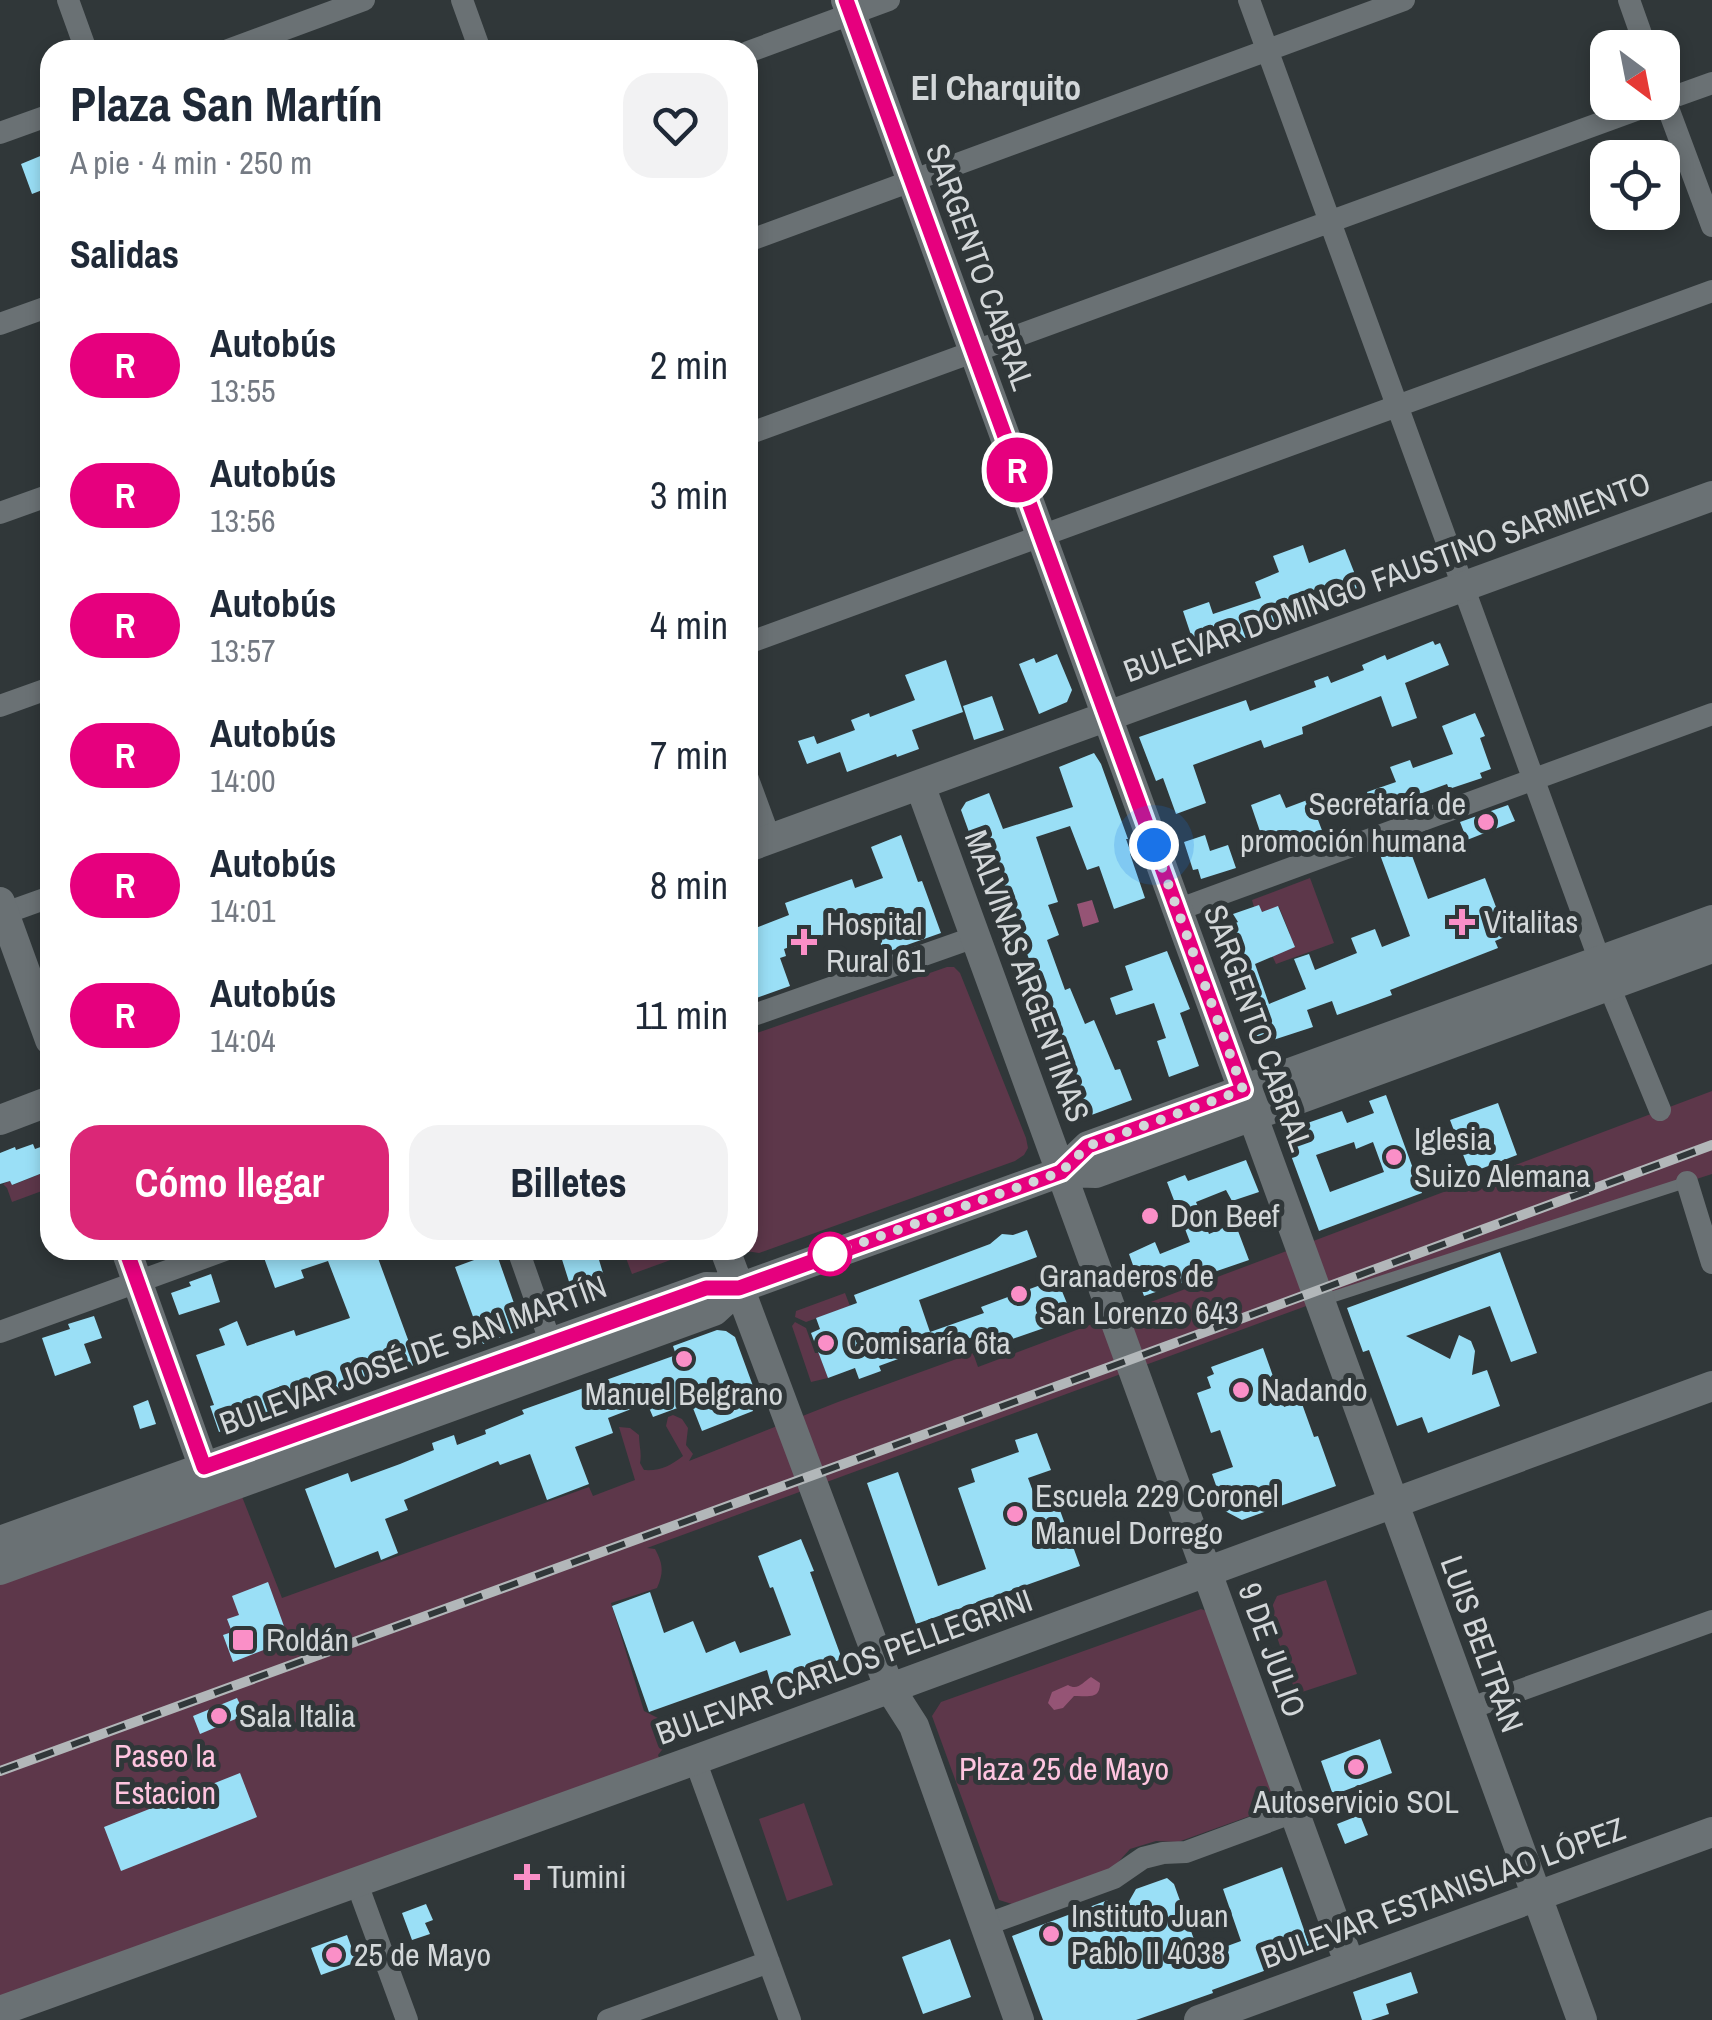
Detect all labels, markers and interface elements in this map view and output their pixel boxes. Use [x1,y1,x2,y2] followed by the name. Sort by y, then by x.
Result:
[1590,30,1680,120] north arrow
[1590,30,1680,230] map controls
[911,64,1081,111] district label: El Charquito
[70,71,383,136] text: Plaza San Martín
[623,73,728,178] button: heart
[916,138,1045,396] street label: SARGENTO CABRAL
[1590,140,1680,230] button: locate
[70,141,312,184] text: A pie · 4 min · 250 m
[70,229,179,280] text: Salidas
[210,318,336,369] text: Autobús
[650,340,728,391] text: 2 min
[115,342,135,389] text: R
[210,369,276,412] text: 13:55
[984,438,1050,502] line badge: R
[1007,447,1027,494] text: R
[210,448,336,499] text: Autobús
[1118,461,1656,692] street label: BULEVAR DOMINGO FAUSTINO SARMIENTO
[650,470,728,521] text: 3 min
[115,472,135,519] text: R
[210,499,276,542] text: 13:56
[210,578,336,629] text: Autobús
[650,600,728,651] text: 4 min
[115,602,135,649] text: R
[210,629,276,672] text: 13:57
[210,708,336,759] text: Autobús
[650,730,728,781] text: 7 min
[115,732,135,779] text: R
[210,759,276,802] text: 14:00
[1240,782,1466,862] place label: Secretaría de promoción humana
[1475,811,1497,833] marker: Secretaría de promoción humana
[1129,820,1179,870] your location
[955,824,1100,1128] street label: MALVINAS ARGENTINAS
[210,838,336,889] text: Autobús
[650,860,728,911] text: 8 min
[115,862,135,909] text: R
[210,889,276,932] text: 14:01
[1194,899,1323,1157] street label: SARGENTO CABRAL
[1484,900,1578,943] place label: Vitalitas
[826,902,926,982] place label: Hospital Rural 61
[1449,909,1475,935] marker: Vitalitas
[791,929,817,955] marker: Hospital Rural 61
[210,968,336,1019] text: Autobús
[635,990,728,1041] text: 11 min
[115,992,135,1039] text: R
[210,1019,276,1062] text: 14:04
[1414,1117,1591,1197] place label: Iglesia Suizo Alemana
[70,1125,389,1240] button: Cómo llegar
[409,1125,728,1240] button: Billetes
[1383,1146,1405,1168] marker: Iglesia Suizo Alemana
[1170,1194,1280,1237] place label: Don Beef
[1139,1205,1161,1227] marker: Don Beef
[809,1233,851,1275] unlabelled marker
[1039,1254,1239,1334] place label: Granaderos de San Lorenzo 643
[213,1264,612,1445] street label: BULEVAR JOSÉ DE SAN MARTÍN
[1008,1283,1030,1305] marker: Granaderos de San Lorenzo 643
[846,1321,1011,1364] place label: Comisaría 6ta
[815,1332,837,1354] marker: Comisaría 6ta
[673,1348,695,1370] marker: Manuel Belgrano
[1261,1368,1368,1411] place label: Nadando
[585,1372,783,1415] place label: Manuel Belgrano
[1230,1379,1252,1401] marker: Nadando
[1035,1474,1279,1554] place label: Escuela 229 Coronel Manuel Dorrego
[1004,1503,1026,1525] marker: Escuela 229 Coronel Manuel Dorrego
[1431,1550,1534,1738] street label: LUIS BELTRÁN
[1228,1577,1317,1723] street label: 9 DE JULIO
[650,1578,1038,1755] street label: BULEVAR CARLOS PELLEGRINI
[266,1618,349,1661] place label: Roldán
[230,1627,256,1653] marker: Roldán
[239,1694,356,1737] place label: Sala Italia
[208,1705,230,1727] marker: Sala Italia
[114,1734,216,1814] park label: Paseo la Estacion
[959,1747,1169,1790] park label: Plaza 25 de Mayo
[1345,1756,1367,1778] marker: Autoservicio SOL
[1252,1780,1459,1823] place label: Autoservicio SOL
[1255,1807,1631,1978] street label: BULEVAR ESTANISLAO LÓPEZ
[547,1855,626,1898] place label: Tumini
[516,1866,538,1888] marker: Tumini
[1071,1894,1229,1974] place label: Instituto Juan Pablo II 4038
[1040,1923,1062,1945] marker: Instituto Juan Pablo II 4038
[354,1933,491,1976] place label: 25 de Mayo
[323,1944,345,1966] marker: 25 de Mayo

